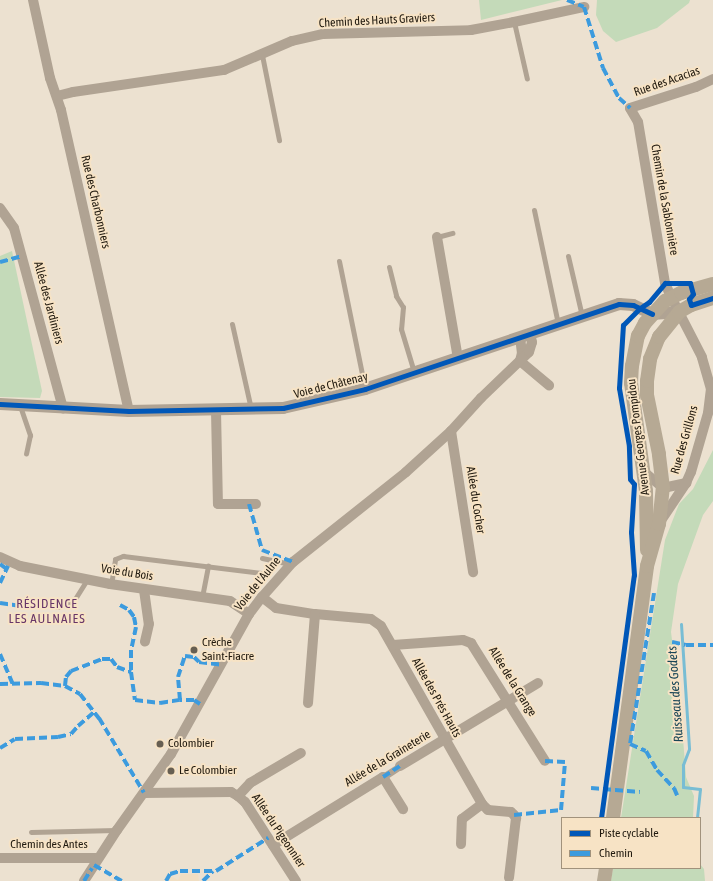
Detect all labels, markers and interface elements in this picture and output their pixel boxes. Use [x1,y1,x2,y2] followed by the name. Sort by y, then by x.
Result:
[319,11,435,31] street label: Chemin des Hauts Graviers
[632,64,702,100] street label: Rue des Acacias
[647,143,681,257] street label: Chemin de la Sablonnière
[77,154,113,250] street label: Rue des Charbonniers
[30,260,66,346] street label: Allée des Jardiniers
[293,370,369,402] street label: Voie de Châtenay
[625,378,653,496] street label: Avenue Georges Pompidou
[668,404,702,476] street label: Rue des Grillons
[463,465,487,535] street label: Allée du Cocher
[232,554,284,614] street label: Voie de l'Aulne
[100,562,154,584] street label: Voie du Bois
[8,597,86,628] district label: RÉSIDENCE LES AULNAIES
[202,636,254,664] place label: Crèche Saint-Fiacre
[189,645,199,655] marker: Crèche Saint-Fiacre
[485,645,539,719] street label: Allée de la Grange
[665,645,687,743] water label: Ruisseau des Godets
[408,656,464,740] street label: Allée des Prés Hauts
[342,728,434,790] street label: Allée de la Graineterie
[168,737,214,751] place label: Colombier
[155,739,165,749] marker: Colombier
[179,764,237,778] place label: Le Colombier
[166,766,176,776] marker: Le Colombier
[248,792,308,870] street label: Allée du Pigeonnier
[561,817,701,869] legend
[599,826,659,840] text: Piste cyclable
[10,838,88,852] street label: Chemin des Antes
[599,846,633,860] text: Chemin

